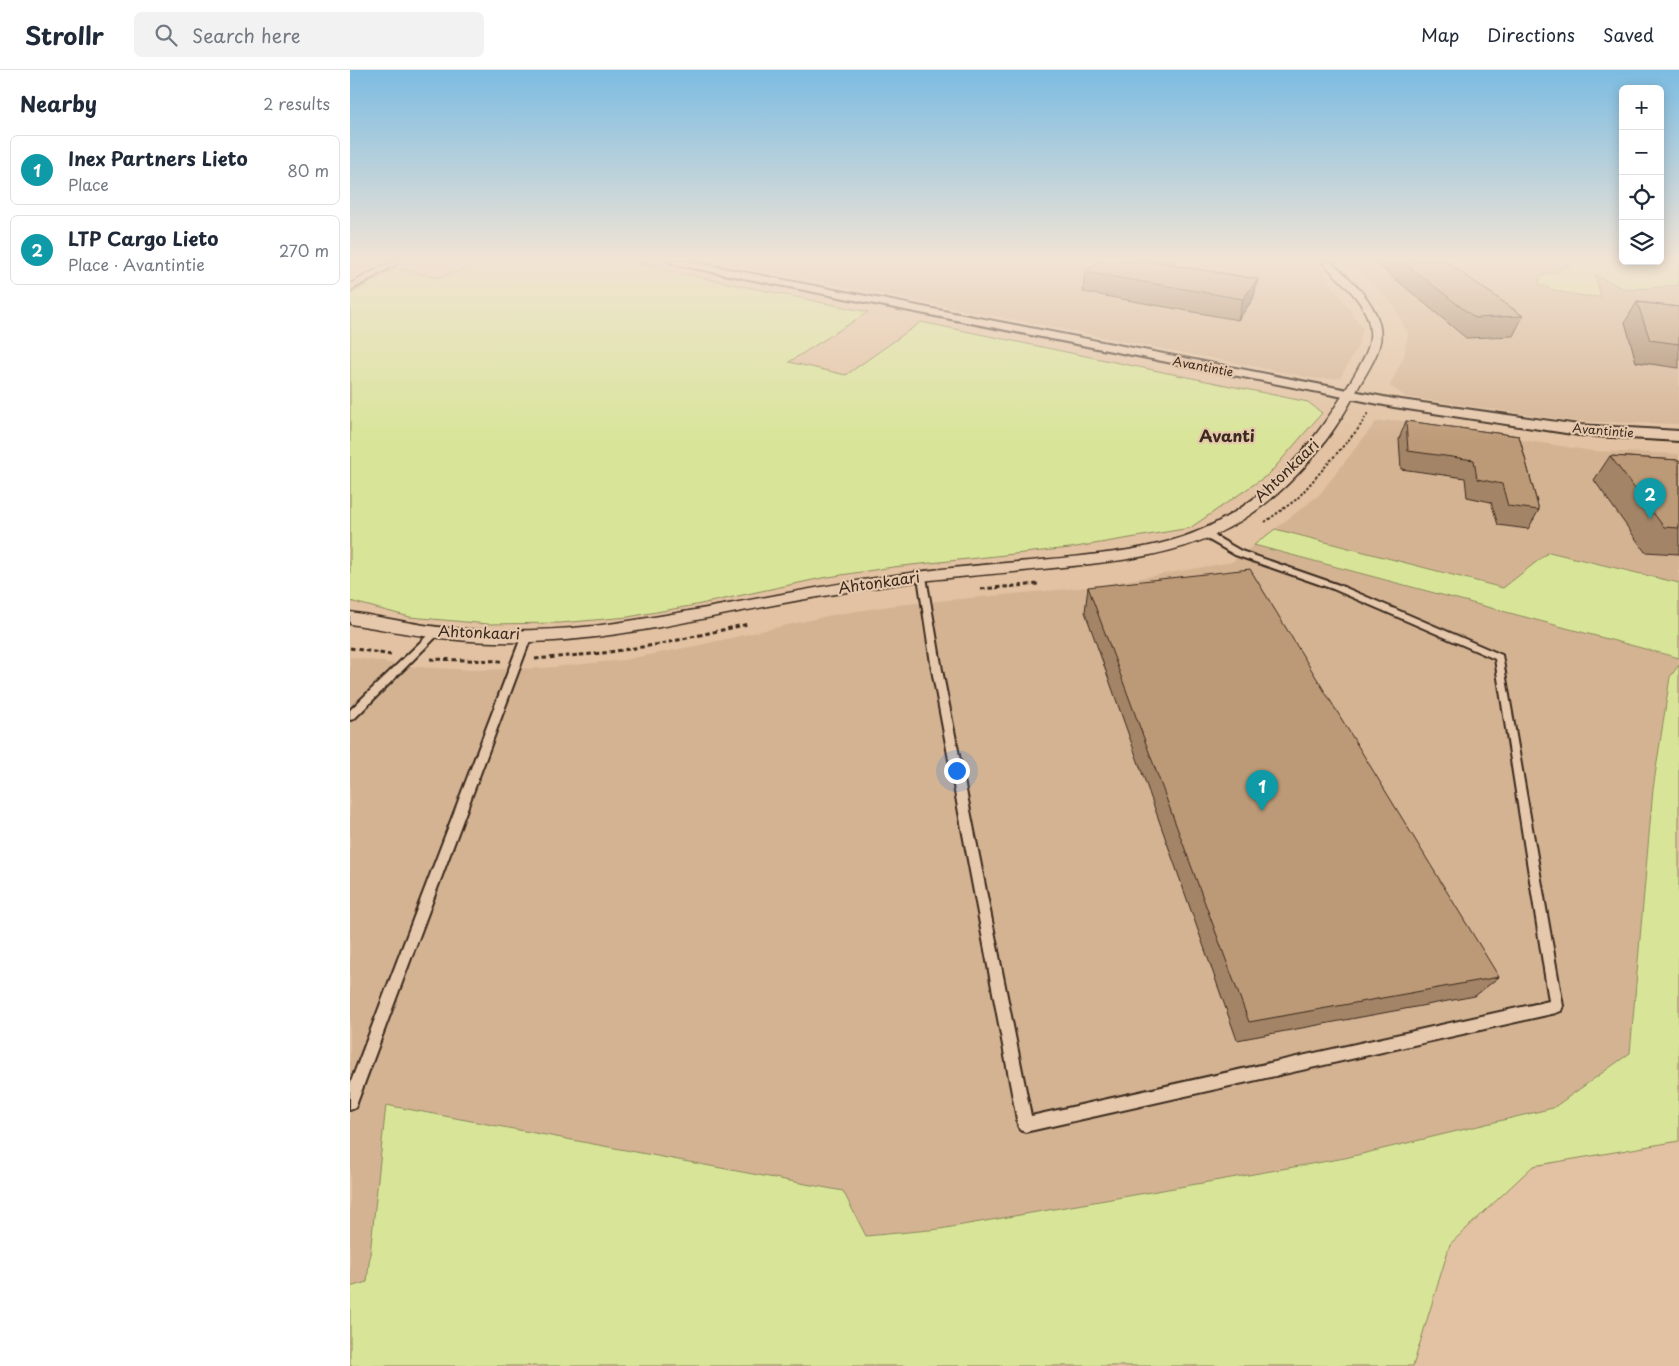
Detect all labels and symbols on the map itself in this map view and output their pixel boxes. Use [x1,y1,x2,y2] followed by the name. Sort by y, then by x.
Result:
[1171,351,1235,381] street label: Avantintie
[1572,418,1634,442] street label: Avantintie
[1199,423,1255,447] district label: Avanti
[1248,433,1324,507] street label: Ahtonkaari
[1634,478,1666,519] pin: 2
[836,564,921,599] street label: Ahtonkaari
[438,619,521,644] street label: Ahtonkaari
[944,758,970,784] your location
[1246,770,1278,811] pin: 1

